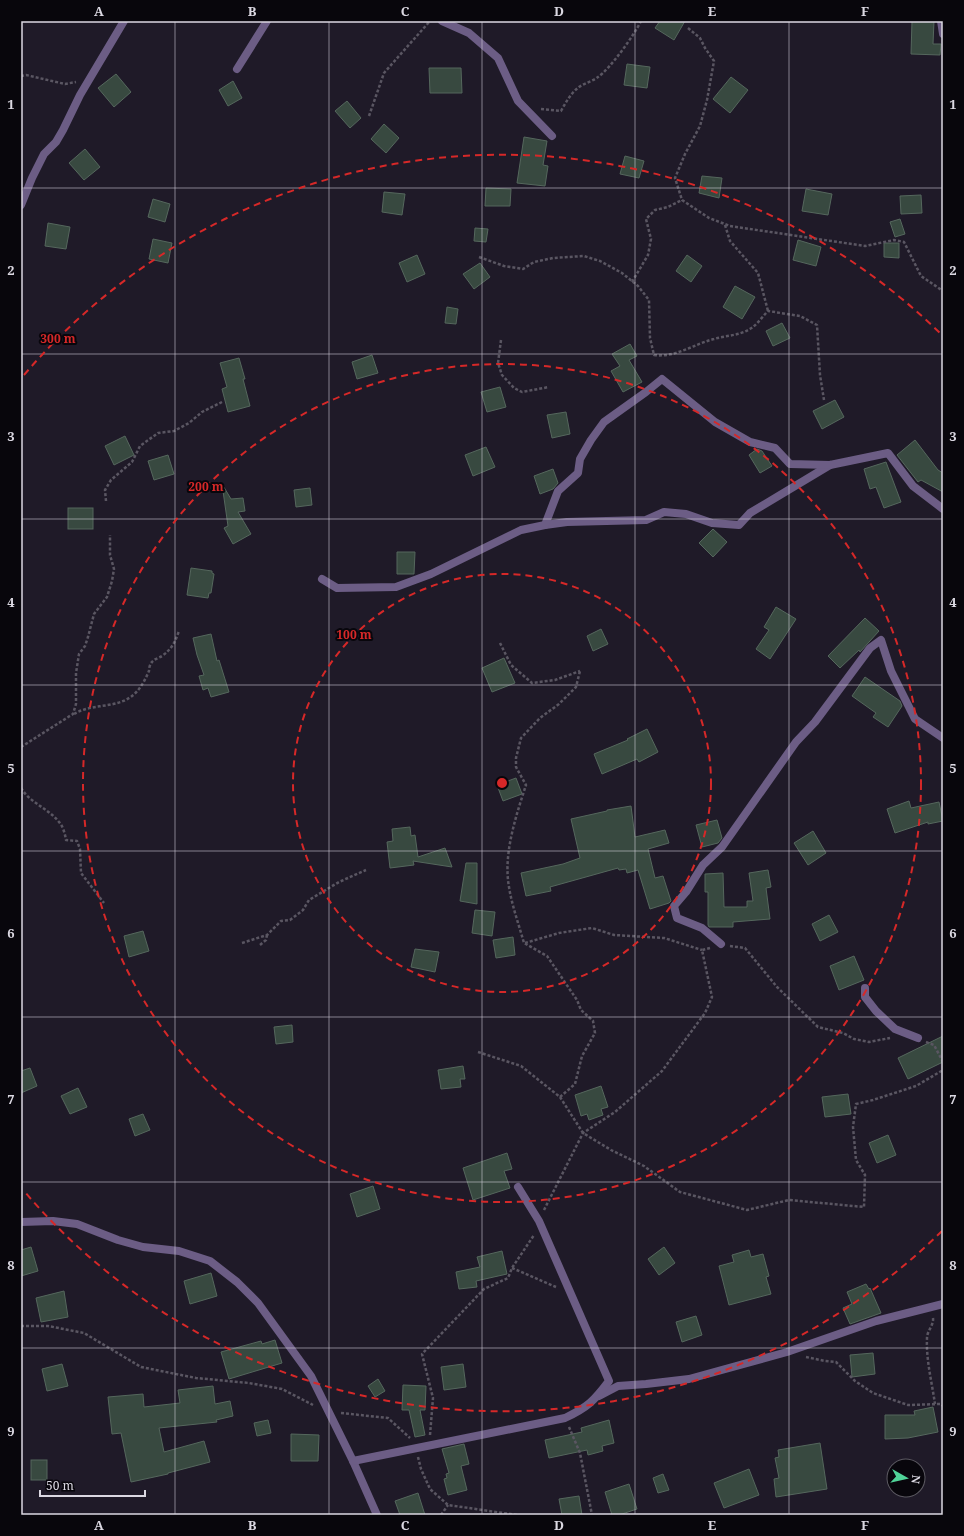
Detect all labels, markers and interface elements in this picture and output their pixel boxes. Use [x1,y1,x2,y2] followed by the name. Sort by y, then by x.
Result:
[94,2,104,20] text: A
[248,2,257,20] text: B
[401,2,410,20] text: C
[554,2,564,20] text: D
[708,2,717,20] text: E
[861,2,869,20] text: F
[7,95,15,113] text: 1
[949,95,957,113] text: 1
[7,261,15,279] text: 2
[949,261,957,279] text: 2
[40,330,76,347] text: 300 m
[7,427,15,445] text: 3
[949,427,957,445] text: 3
[188,478,224,495] text: 200 m
[7,593,15,611] text: 4
[949,593,957,611] text: 4
[336,626,372,643] text: 100 m
[7,759,15,777] text: 5
[949,759,957,777] text: 5
[495,776,509,790] centre of rings
[7,924,15,942] text: 6
[949,924,957,942] text: 6
[7,1090,15,1108] text: 7
[949,1090,957,1108] text: 7
[7,1256,15,1274] text: 8
[949,1256,957,1274] text: 8
[7,1422,15,1440] text: 9
[949,1422,957,1440] text: 9
[886,1458,926,1498] north arrow
[40,1472,145,1498] scale bar
[908,1474,924,1485] text: N
[46,1477,74,1494] text: 50 m
[94,1516,104,1534] text: A
[248,1516,257,1534] text: B
[401,1516,410,1534] text: C
[554,1516,564,1534] text: D
[708,1516,717,1534] text: E
[861,1516,869,1534] text: F

